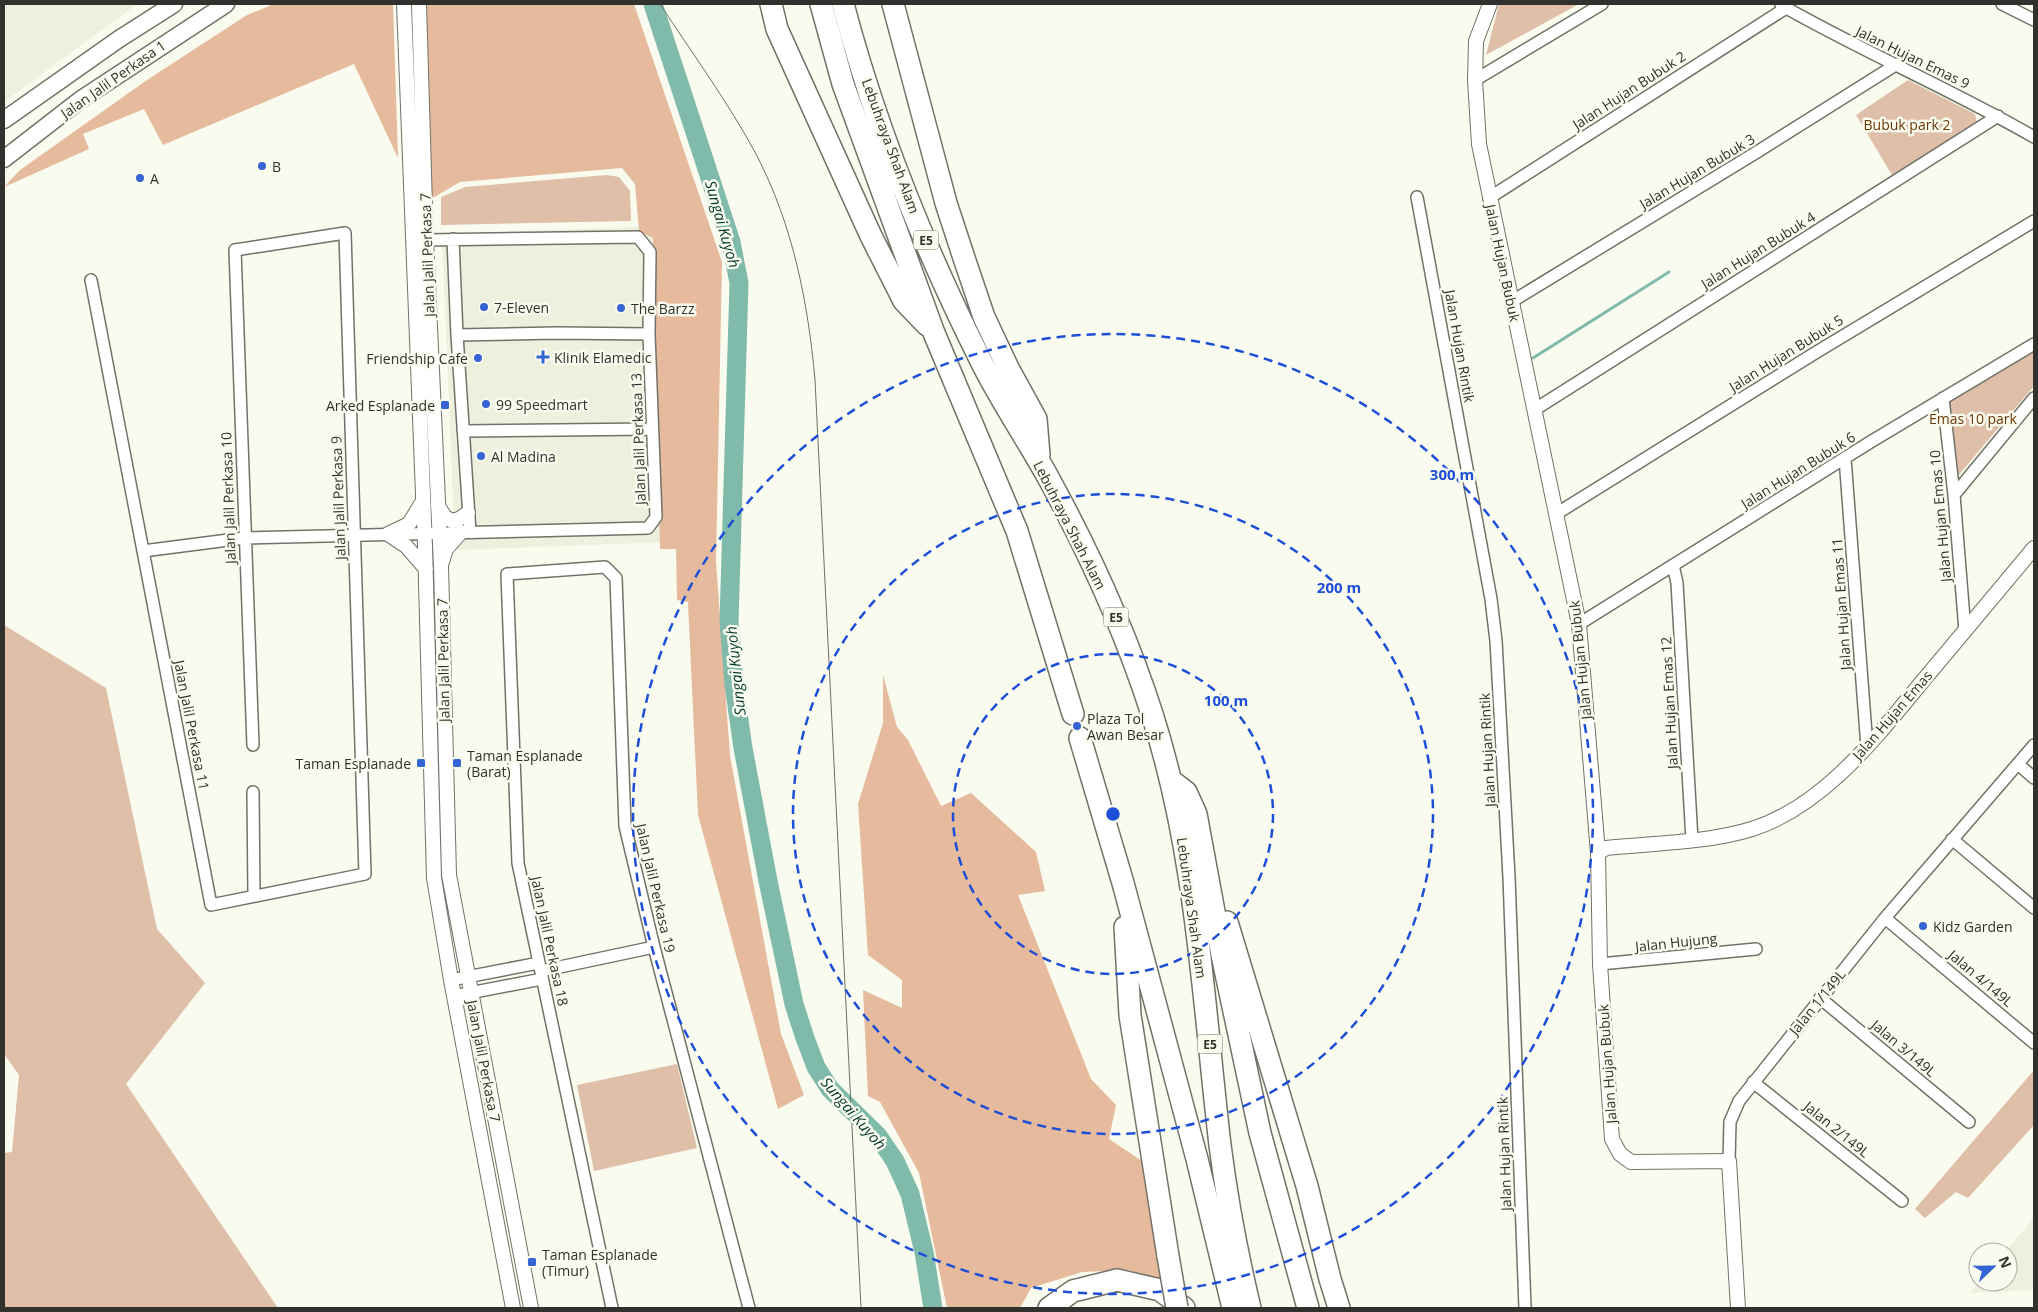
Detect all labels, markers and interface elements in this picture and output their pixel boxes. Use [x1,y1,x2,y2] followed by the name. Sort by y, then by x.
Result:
[1851,20,1973,93] street label: Jalan Hujan Emas 9
[55,36,169,124] street label: Jalan Jalil Perkasa 1
[1567,46,1689,135] street label: Jalan Hujan Bubuk 2
[858,76,924,216] street label: Lebuhraya Shah Alam
[1864,115,1950,134] park label: Bubuk park 2
[1634,129,1758,214] street label: Jalan Hujan Bubuk 3
[272,157,281,176] place label: B
[256,160,268,172] marker: B
[150,169,159,188] place label: A
[134,172,146,184] marker: A
[701,178,745,270] water label: Sungai Kuyoh
[415,193,439,319] street label: Jalan Jalil Perkasa 7
[1481,201,1525,324] street label: Jalan Hujan Bubuk
[1696,207,1819,294] street label: Jalan Hujan Bubuk 4
[914,230,938,250] road number: E5
[1440,286,1479,404] street label: Jalan Hujan Rintik
[494,298,549,317] place label: 7-Eleven
[631,299,695,318] place label: The Barzz
[478,301,490,313] marker: 7-Eleven
[615,302,627,314] marker: The Barzz
[1724,310,1847,397] street label: Jalan Hujan Bubuk 5
[554,348,652,367] place label: Klinik Elamedic
[366,349,468,368] place label: Friendship Cafe
[536,350,550,364] marker: Klinik Elamedic
[472,352,484,364] marker: Friendship Cafe
[626,373,650,507] street label: Jalan Jalil Perkasa 13
[496,395,588,414] place label: 99 Speedmart
[326,396,435,415] place label: Arked Esplanade
[480,398,492,410] marker: 99 Speedmart
[439,399,451,411] marker: Arked Esplanade
[1929,409,2018,428] park label: Emas 10 park
[1736,427,1859,514] street label: Jalan Hujan Bubuk 6
[216,432,240,566] street label: Jalan Jalil Perkasa 10
[326,436,350,562] street label: Jalan Jalil Perkasa 9
[491,447,556,466] place label: Al Madina
[1925,449,1955,585] street label: Jalan Hujan Emas 10
[475,450,487,462] marker: Al Madina
[1029,457,1111,593] street label: Lebuhraya Shah Alam
[1430,464,1474,484] text: 300 m
[1827,537,1855,673] street label: Jalan Hujan Emas 11
[1317,577,1361,597] text: 200 m
[432,598,454,724] street label: Jalan Jalil Perkasa 7
[1564,599,1596,722] street label: Jalan Hujan Bubuk
[1104,608,1128,626] road number: E5
[720,625,750,717] water label: Sungai Kuyoh
[1656,636,1682,772] street label: Jalan Hujan Emas 12
[170,656,214,792] street label: Jalan Jalil Perkasa 11
[1847,666,1936,765] street label: Jalan Hujan Emas
[1204,690,1248,710] text: 100 m
[1474,692,1500,810] street label: Jalan Hujan Rintik
[1087,709,1164,744] place label: Plaza Tol Awan Besar
[1071,720,1083,732] marker: Plaza Tol Awan Besar
[467,746,583,781] place label: Taman Esplanade (Barat)
[295,754,411,773] place label: Taman Esplanade
[415,757,427,769] marker: Taman Esplanade
[451,757,463,769] marker: Taman Esplanade (Barat)
[1104,805,1122,823] centre of rings
[631,820,680,954] street label: Jalan Jalil Perkasa 19
[1173,836,1211,980] street label: Lebuhraya Shah Alam
[527,872,573,1008] street label: Jalan Jalil Perkasa 18
[1933,917,2013,936] place label: Kidz Garden
[1917,920,1929,932] marker: Kidz Garden
[1632,928,1718,956] street label: Jalan Hujung
[1943,944,2018,1011] street label: Jalan 4/149L
[1783,965,1849,1040] street label: Jalan 1/149L
[462,996,505,1124] street label: Jalan Jalil Perkasa 7
[1593,1003,1621,1126] street label: Jalan Hujan Bubuk
[1866,1014,1941,1081] street label: Jalan 3/149L
[1198,1034,1222,1054] road number: E5
[817,1073,891,1153] water label: Sungai Kuyoh
[1799,1095,1874,1161] street label: Jalan 2/149L
[1492,1096,1516,1213] street label: Jalan Hujan Rintik
[1968,1242,2018,1292] north arrow
[542,1245,658,1280] place label: Taman Esplanade (Timur)
[1995,1253,2016,1271] text: N
[526,1256,538,1268] marker: Taman Esplanade (Timur)

